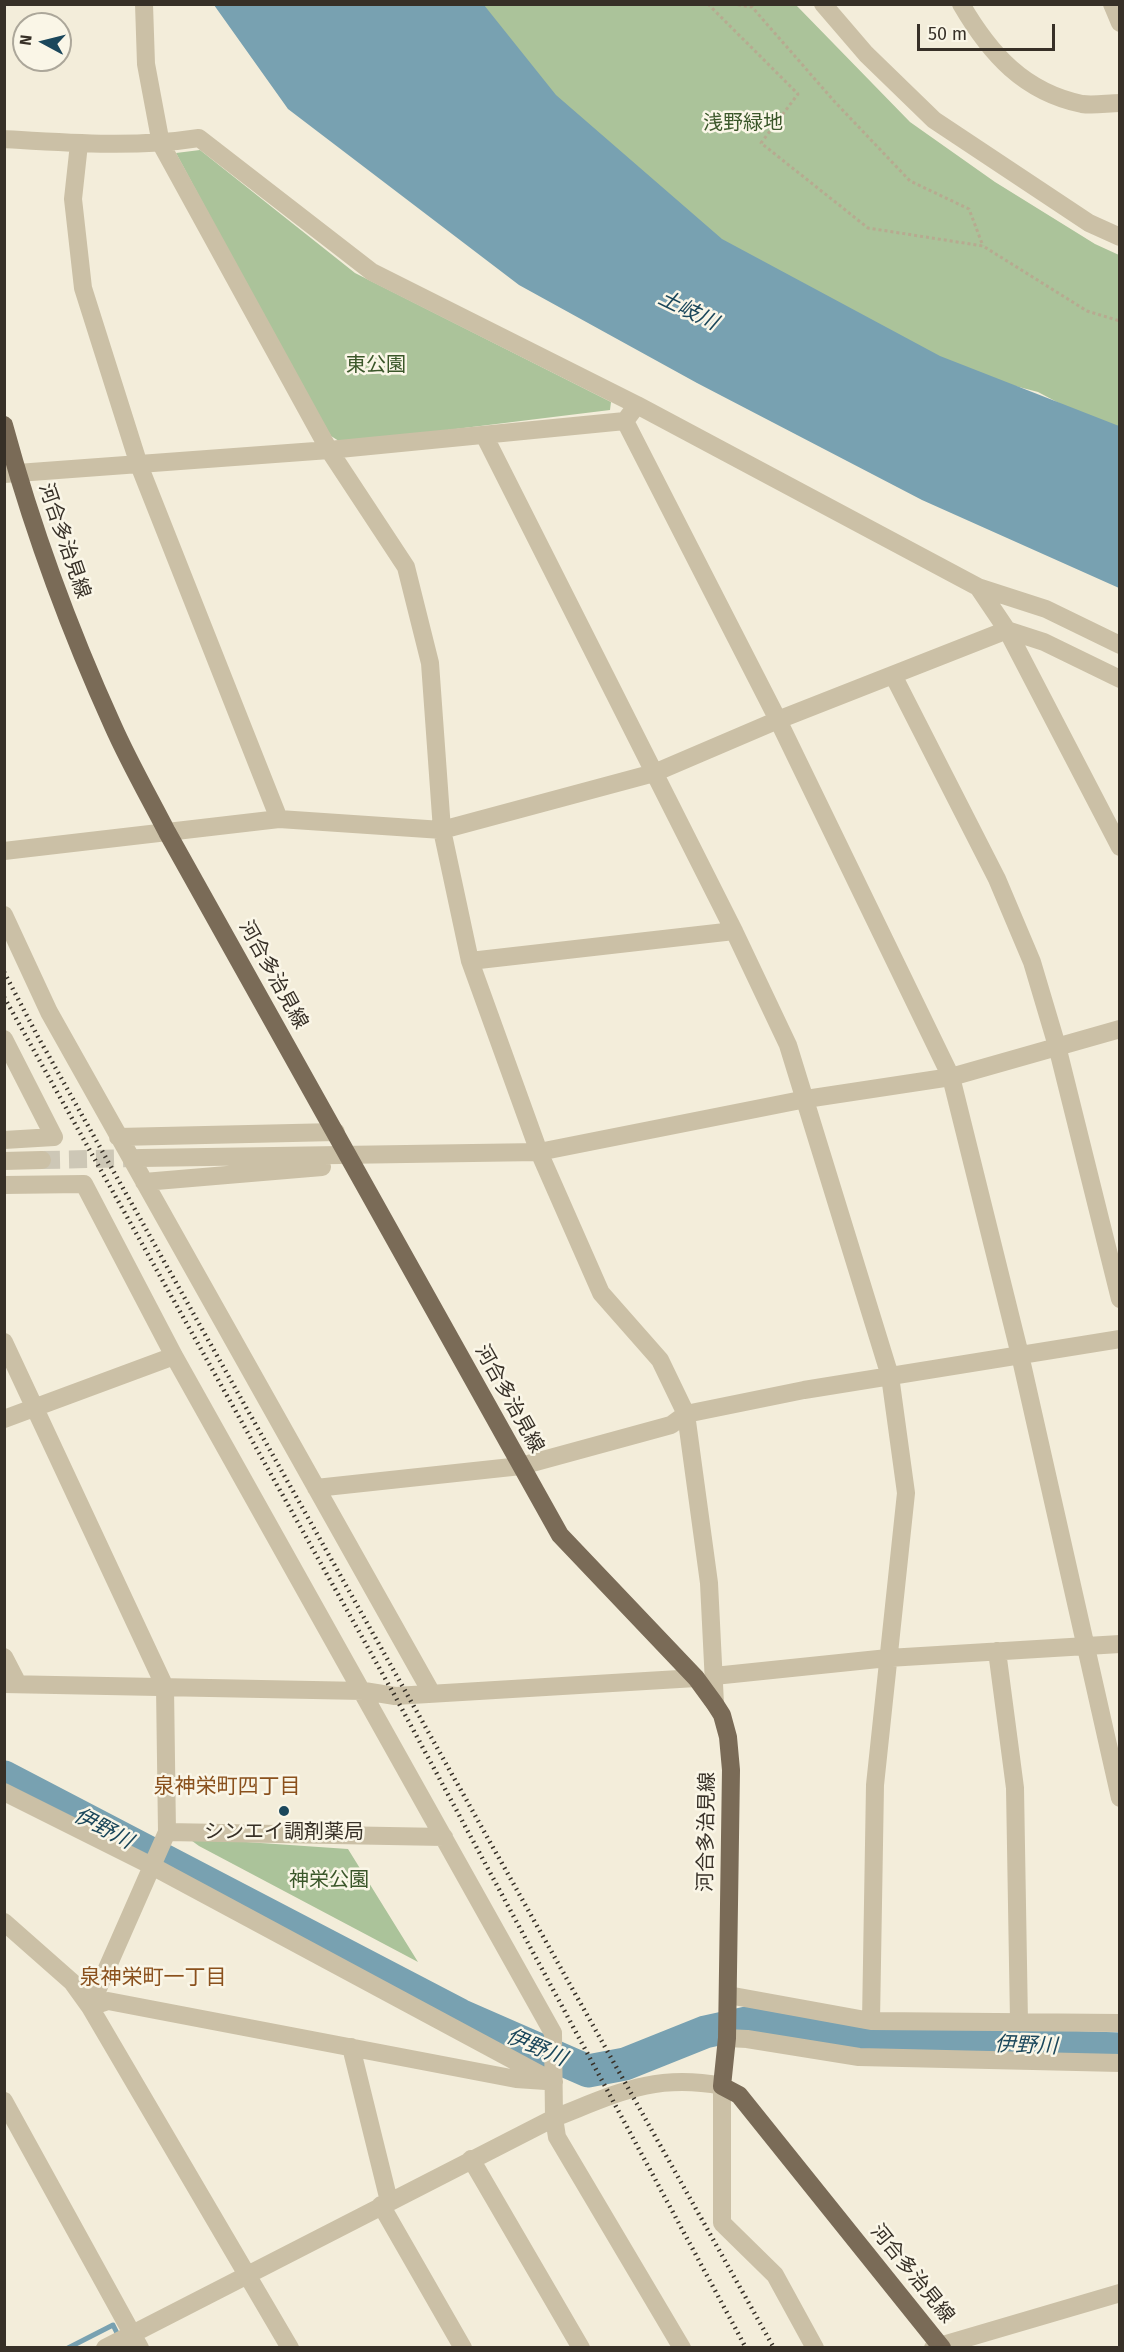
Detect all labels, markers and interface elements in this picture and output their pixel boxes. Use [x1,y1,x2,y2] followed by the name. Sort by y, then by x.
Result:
[12,12,72,72] north arrow
[920,12,1058,50] scale bar
[928,23,967,45] text: 50 m
[16,34,36,46] text: N
[703,111,783,135] park label: 浅野緑地
[654,286,722,336] water label: 土岐川
[346,353,406,377] park label: 東公園
[33,480,95,602] street label: 河合多治見線
[233,917,313,1033] street label: 河合多治見線
[469,1341,549,1457] street label: 河合多治見線
[694,1772,720,1892] street label: 河合多治見線
[154,1774,300,1800] district label: 泉神栄町四丁目
[69,1803,137,1855] water label: 伊野川
[277,1804,291,1818] marker: シンエイ調剤薬局
[204,1820,364,1844] place label: シンエイ調剤薬局
[289,1868,369,1892] park label: 神栄公園
[80,1965,226,1991] district label: 泉神栄町一丁目
[502,2024,570,2072] water label: 伊野川
[994,2032,1058,2060] water label: 伊野川
[865,2220,959,2328] street label: 河合多治見線

